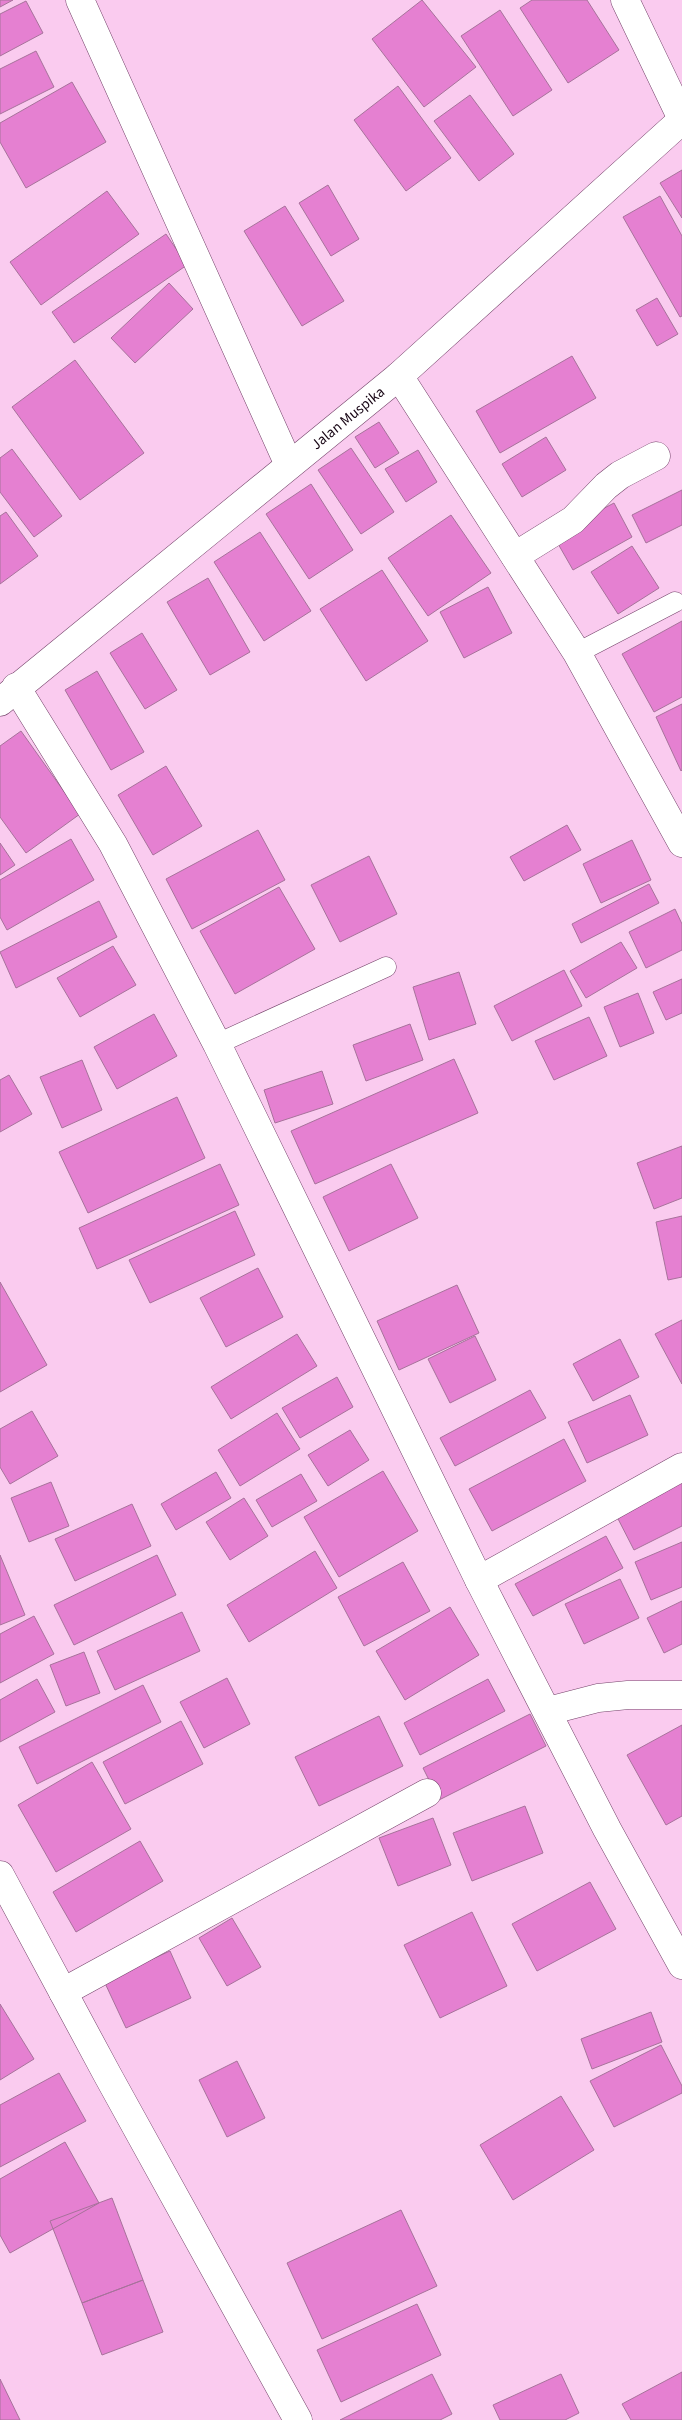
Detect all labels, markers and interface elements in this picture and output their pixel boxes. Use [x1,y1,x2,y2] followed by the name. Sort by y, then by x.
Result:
[307,382,389,455] street label: Jalan Muspika

